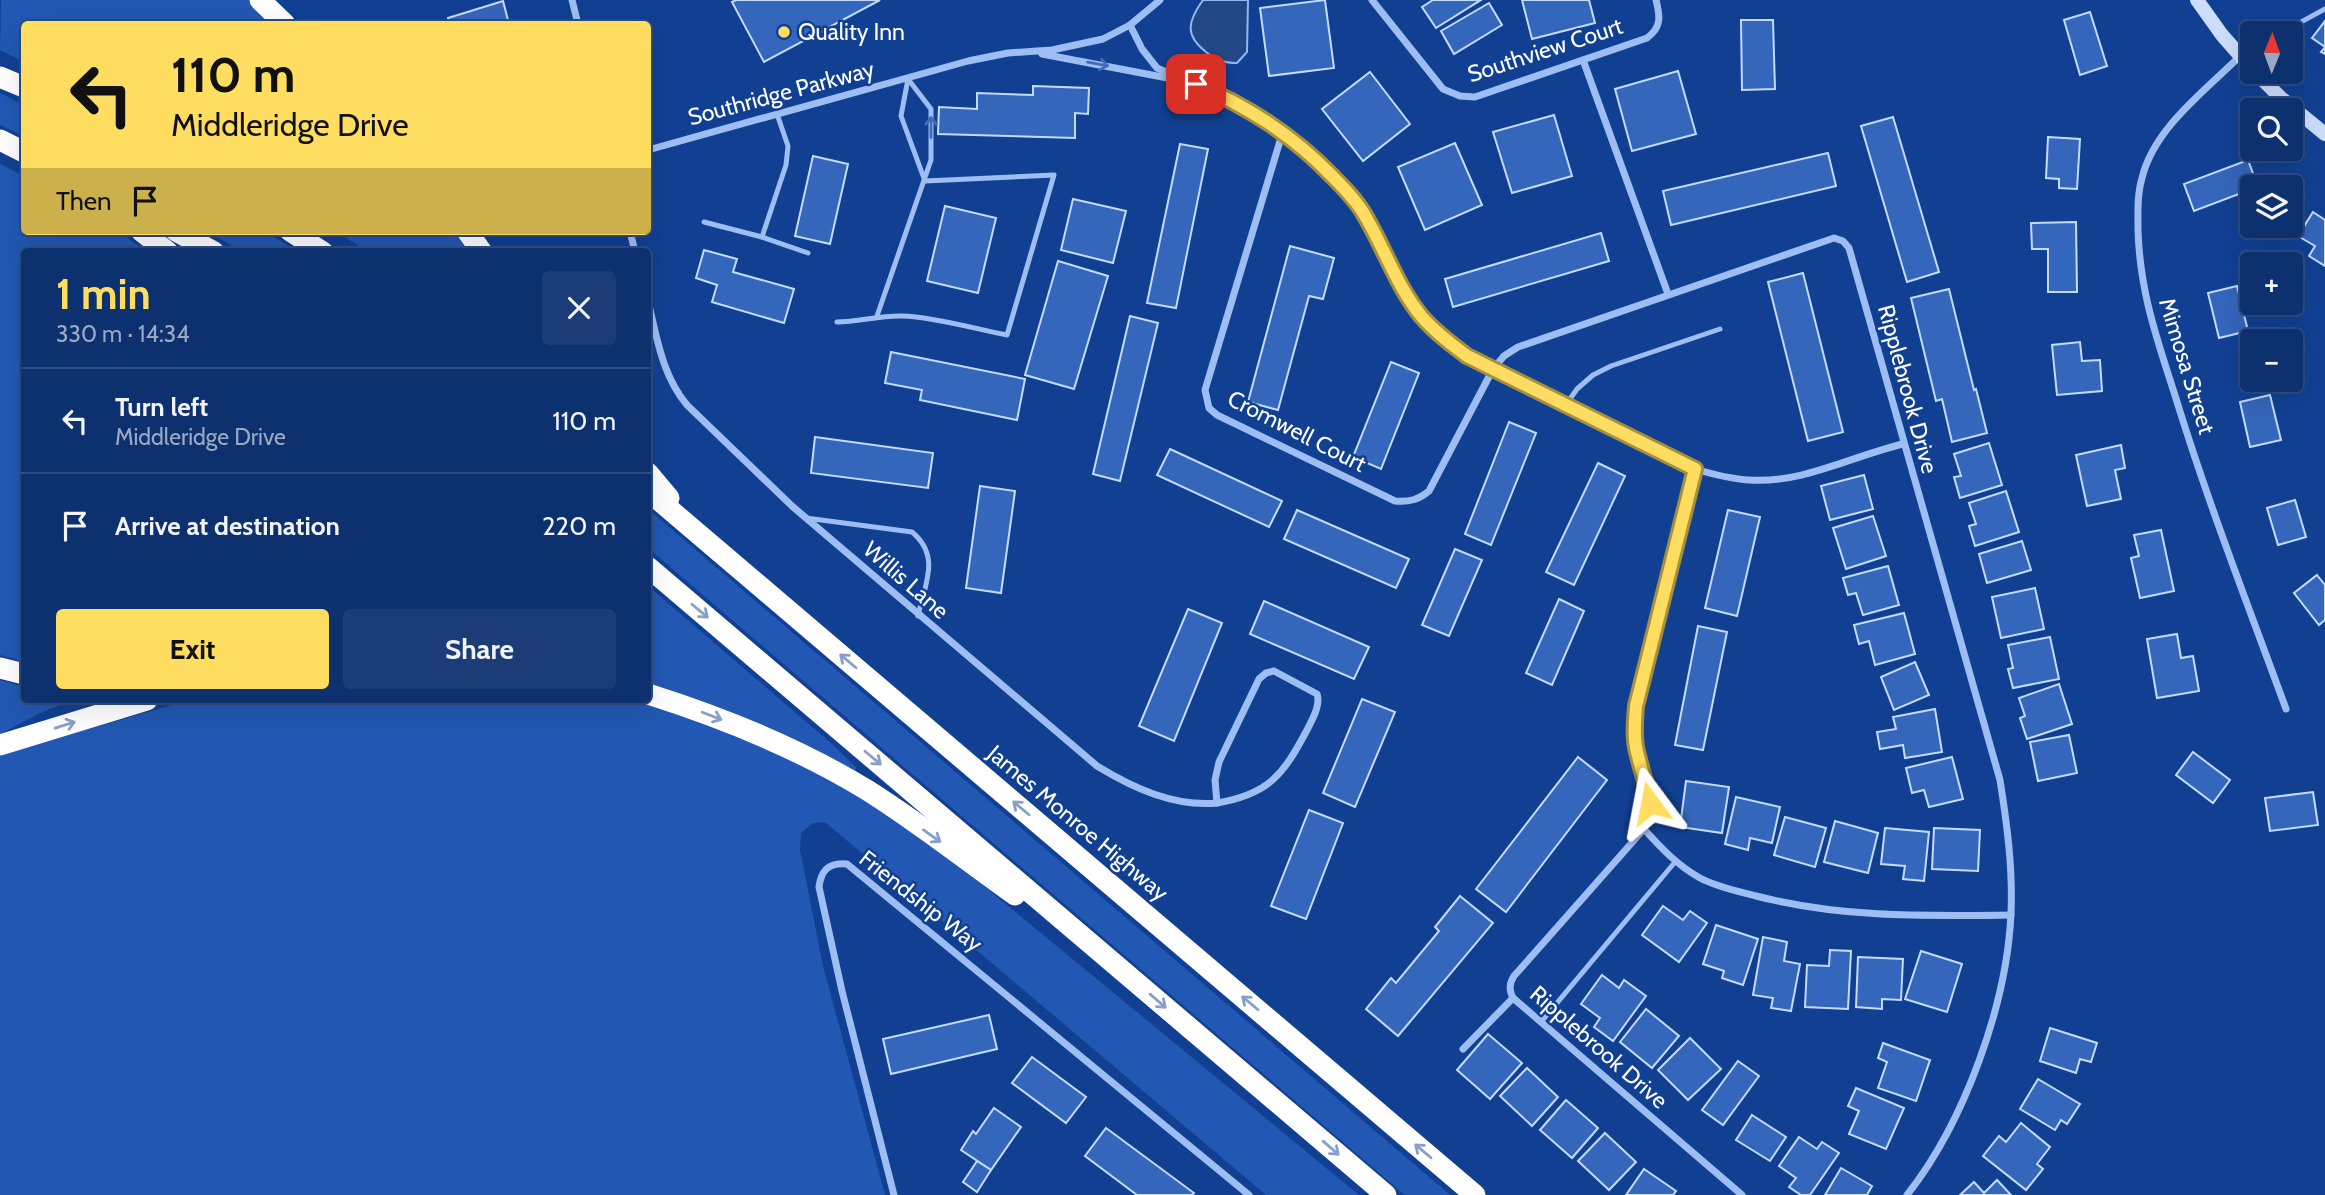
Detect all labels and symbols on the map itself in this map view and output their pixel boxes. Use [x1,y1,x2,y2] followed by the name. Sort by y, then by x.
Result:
[1464,12,1626,88] street label: Southview Court
[798,18,905,46] place label: Quality Inn
[2240,21,2303,84] north arrow
[776,24,792,40] marker: Quality Inn
[1166,54,1226,114] pin
[685,55,878,131] street label: Southridge Parkway
[1086,58,1109,71] one-way arrow
[924,116,938,139] one-way arrow
[2153,294,2221,438] street label: Mimosa Street
[1872,302,1944,477] street label: Ripplebrook Drive
[1223,384,1371,478] street label: Cromwell Court
[858,535,955,625] street label: Willis Lane
[690,603,708,619] one-way arrow
[839,653,857,669] one-way arrow
[701,710,723,723] one-way arrow
[54,717,76,730] one-way arrow
[981,739,1174,907] street label: James Monroe Highway
[864,750,882,766] one-way arrow
[1613,766,1687,840] position arrow
[1013,801,1031,816] one-way arrow
[922,829,941,843] one-way arrow
[854,844,988,958] street label: Friendship Way
[1524,980,1674,1115] street label: Ripplebrook Drive
[1149,993,1167,1009] one-way arrow
[1241,995,1259,1011] one-way arrow
[1322,1141,1340,1156] one-way arrow
[1414,1143,1432,1159] one-way arrow

